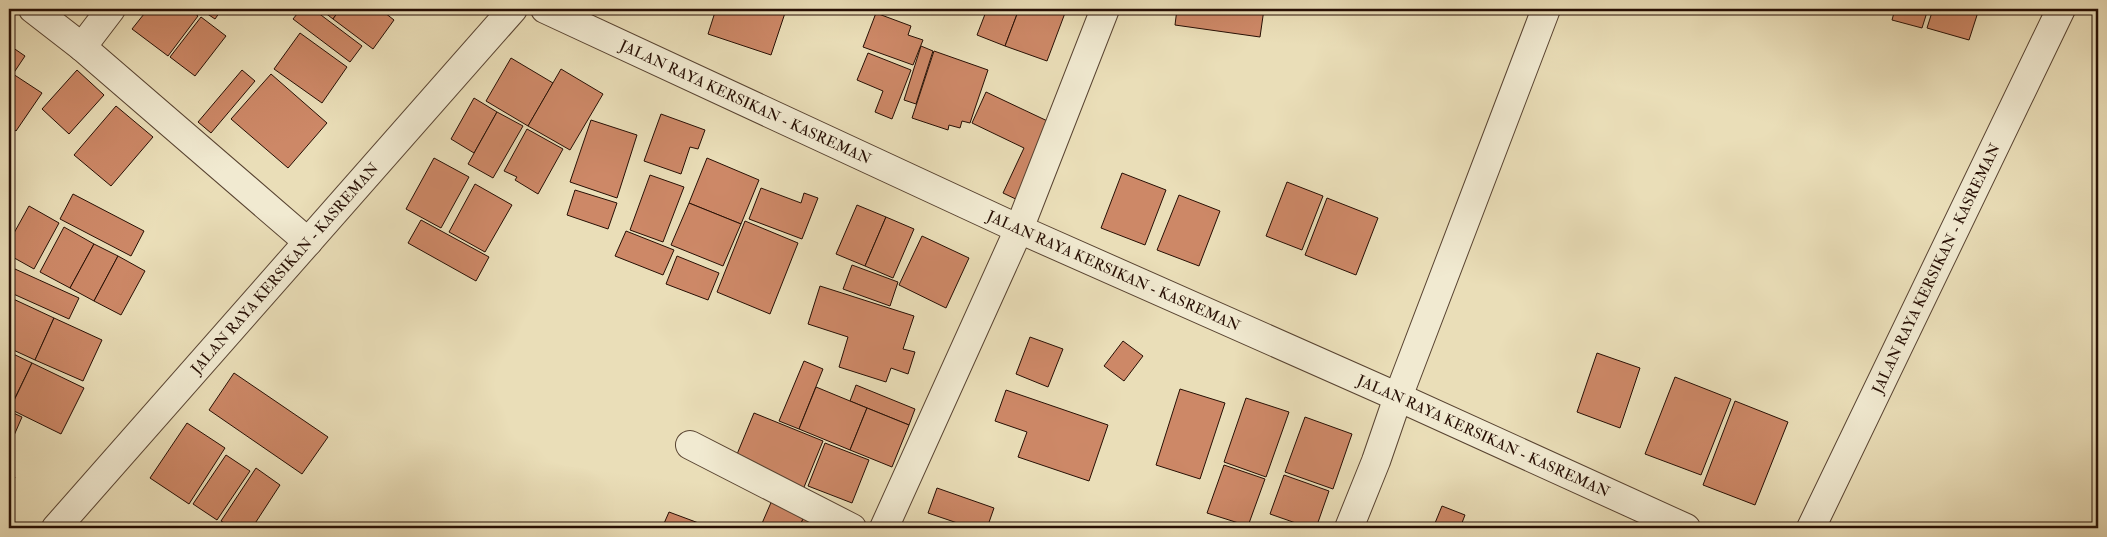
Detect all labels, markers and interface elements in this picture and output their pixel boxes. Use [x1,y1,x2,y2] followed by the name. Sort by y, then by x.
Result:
[615,36,875,169] street label: JALAN RAYA KERSIKAN - KASREMAN
[1868,140,2005,398] street label: JALAN RAYA KERSIKAN - KASREMAN
[186,159,383,380] street label: JALAN RAYA KERSIKAN - KASREMAN
[982,206,1244,336] street label: JALAN RAYA KERSIKAN - KASREMAN
[1353,371,1613,502] street label: JALAN RAYA KERSIKAN - KASREMAN

